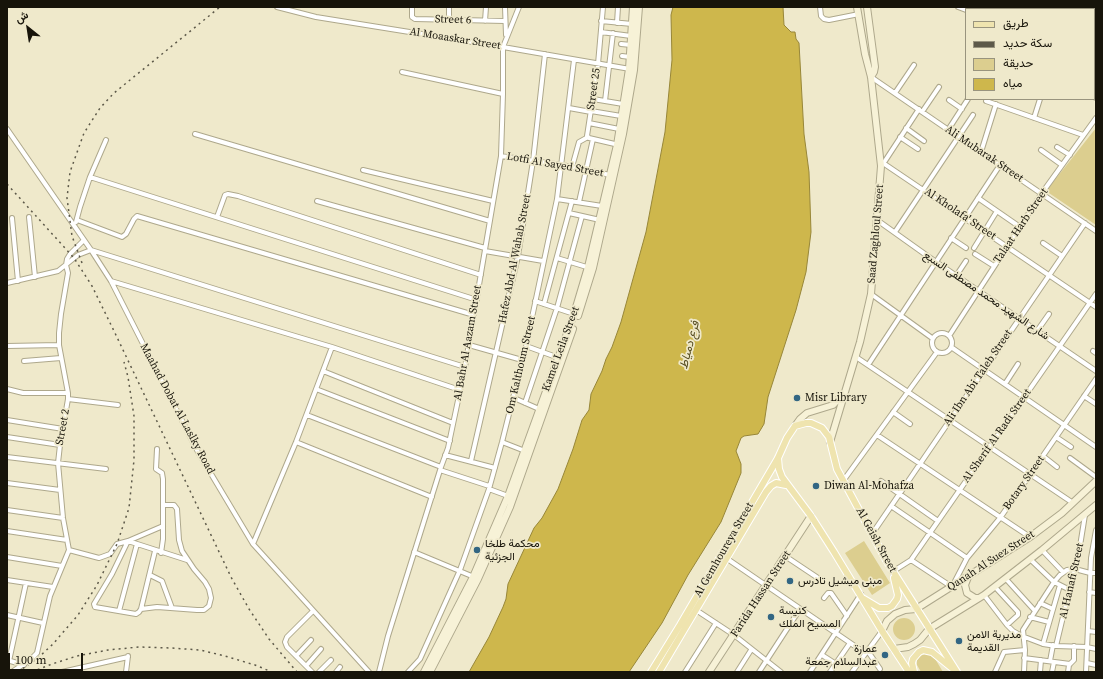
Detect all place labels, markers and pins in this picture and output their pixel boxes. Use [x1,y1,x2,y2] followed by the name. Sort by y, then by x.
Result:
[805,391,867,405] place label: Misr Library
[792,393,802,403] marker: Misr Library
[824,479,914,493] place label: Diwan Al-Mohafza
[811,481,821,491] marker: Diwan Al-Mohafza
[485,537,540,563] place label: محكمة طلخا الجزئية
[472,545,482,555] marker: محكمة طلخا الجزئية
[798,574,882,588] place label: مبنى ميشيل تادرس
[785,576,795,586] marker: مبنى ميشيل تادرس
[779,604,841,630] place label: كنيسة المسيح الملك
[766,612,776,622] marker: كنيسة المسيح الملك
[967,628,1021,654] place label: مديرية الامن القديمة
[954,636,964,646] marker: مديرية الامن القديمة
[805,642,877,668] place label: عمارة عبدالسلام جمعة
[880,650,890,660] marker: عمارة عبدالسلام جمعة

